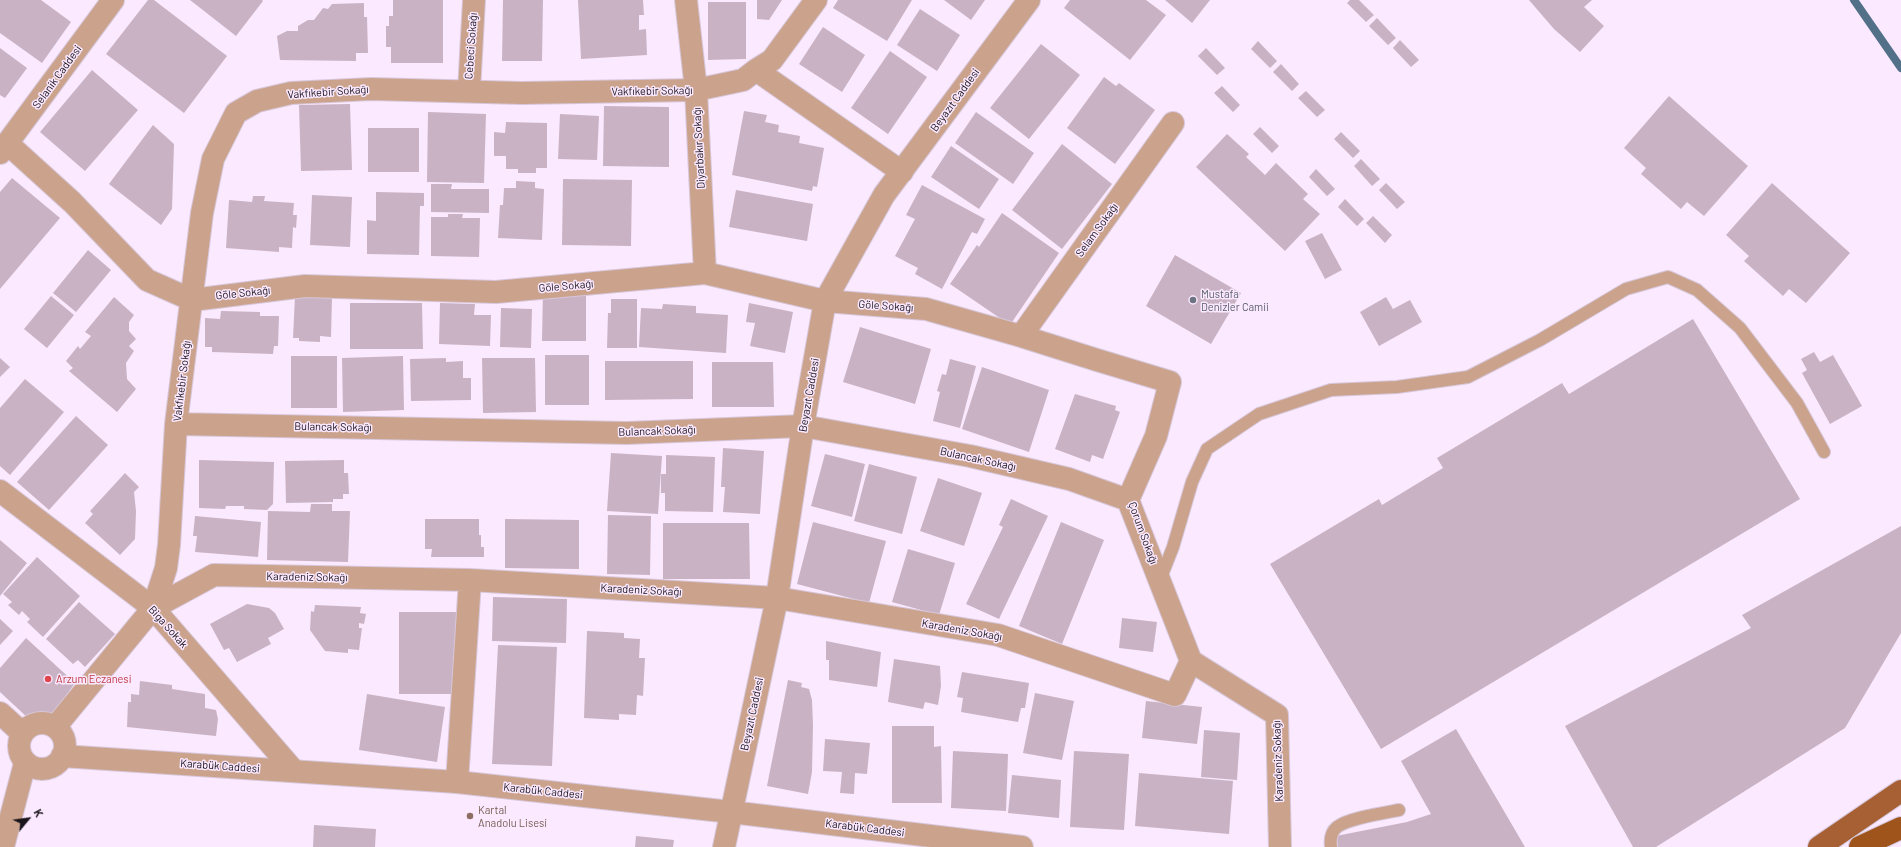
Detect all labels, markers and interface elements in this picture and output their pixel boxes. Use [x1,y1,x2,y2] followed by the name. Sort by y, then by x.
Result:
[462,12,480,80] street label: Cebeci Sokağı
[30,43,84,111] street label: Selanik Caddesi
[928,66,982,134] street label: Beyazıt Caddesi
[287,83,369,101] street label: Vakfıkebir Sokağı
[611,84,693,98] street label: Vakfıkebir Sokağı
[690,107,708,189] street label: Diyarbakır Sokağı
[1073,200,1121,260] street label: Selam Sokağı
[538,277,594,295] street label: Göle Sokağı
[215,284,271,302] street label: Göle Sokağı
[1201,287,1269,313] place label: Mustafa Denizler Camii
[1188,295,1198,305] marker: Mustafa Denizler Camii
[858,298,914,314] street label: Göle Sokağı
[171,340,193,422] street label: Vakfıkebir Sokağı
[796,357,822,433] street label: Beyazıt Caddesi
[294,420,372,434] street label: Bulancak Sokağı
[618,423,696,439] street label: Bulancak Sokağı
[939,445,1017,473] street label: Bulancak Sokağı
[1126,500,1160,566] street label: Çorum Sokağı
[266,570,348,584] street label: Karadeniz Sokağı
[600,581,682,599] street label: Karadeniz Sokağı
[146,603,190,651] street label: Biga Sokak
[921,616,1003,644] street label: Karadeniz Sokağı
[56,672,131,686] place label: Arzum Eczanesi
[43,674,53,684] marker: Arzum Eczanesi
[738,676,766,752] street label: Beyazıt Caddesi
[1270,720,1286,802] street label: Karadeniz Sokağı
[180,757,260,775] street label: Karabük Caddesi
[503,780,583,802] street label: Karabük Caddesi
[8,799,48,839] north arrow
[478,803,547,829] place label: Kartal Anadolu Lisesi
[32,807,46,819] text: K
[465,811,475,821] marker: Kartal Anadolu Lisesi
[825,817,905,839] street label: Karabük Caddesi

